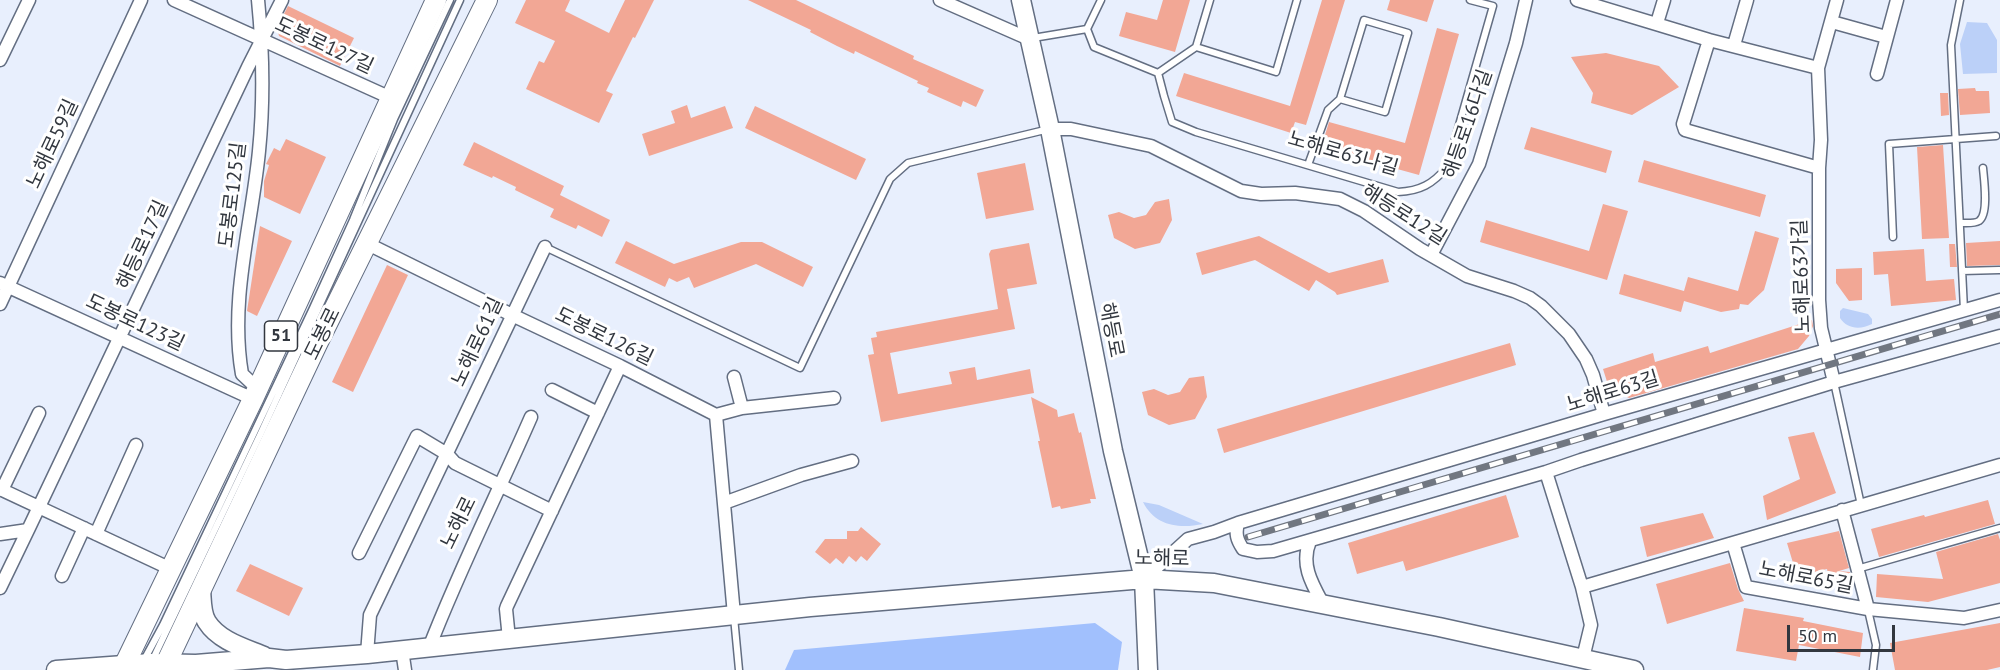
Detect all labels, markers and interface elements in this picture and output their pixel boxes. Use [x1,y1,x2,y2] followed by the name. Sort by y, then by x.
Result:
[271,13,377,79] street label: 도봉로127길
[1438,66,1498,182] street label: 해등로16다길
[22,96,84,192] street label: 노해로59길
[1285,127,1401,181] street label: 노해로63나길
[215,141,251,249] street label: 도봉로125길
[1357,180,1451,250] street label: 해등로12길
[112,197,174,293] street label: 해등로17길
[1788,219,1816,333] street label: 노해로63가길
[82,290,188,356] street label: 도봉로123길
[447,294,509,390] street label: 노해로61길
[1094,301,1128,359] street label: 해등로
[551,303,657,371] street label: 도봉로126길
[300,304,346,364] street label: 도봉로
[264,321,298,351] road number: 51
[1564,367,1662,417] street label: 노해로63길
[436,493,482,553] street label: 노해로
[1134,547,1190,571] street label: 노해로
[1757,557,1855,599] street label: 노해로65길
[1790,613,1898,651] scale bar
[1798,624,1837,647] text: 50 m

